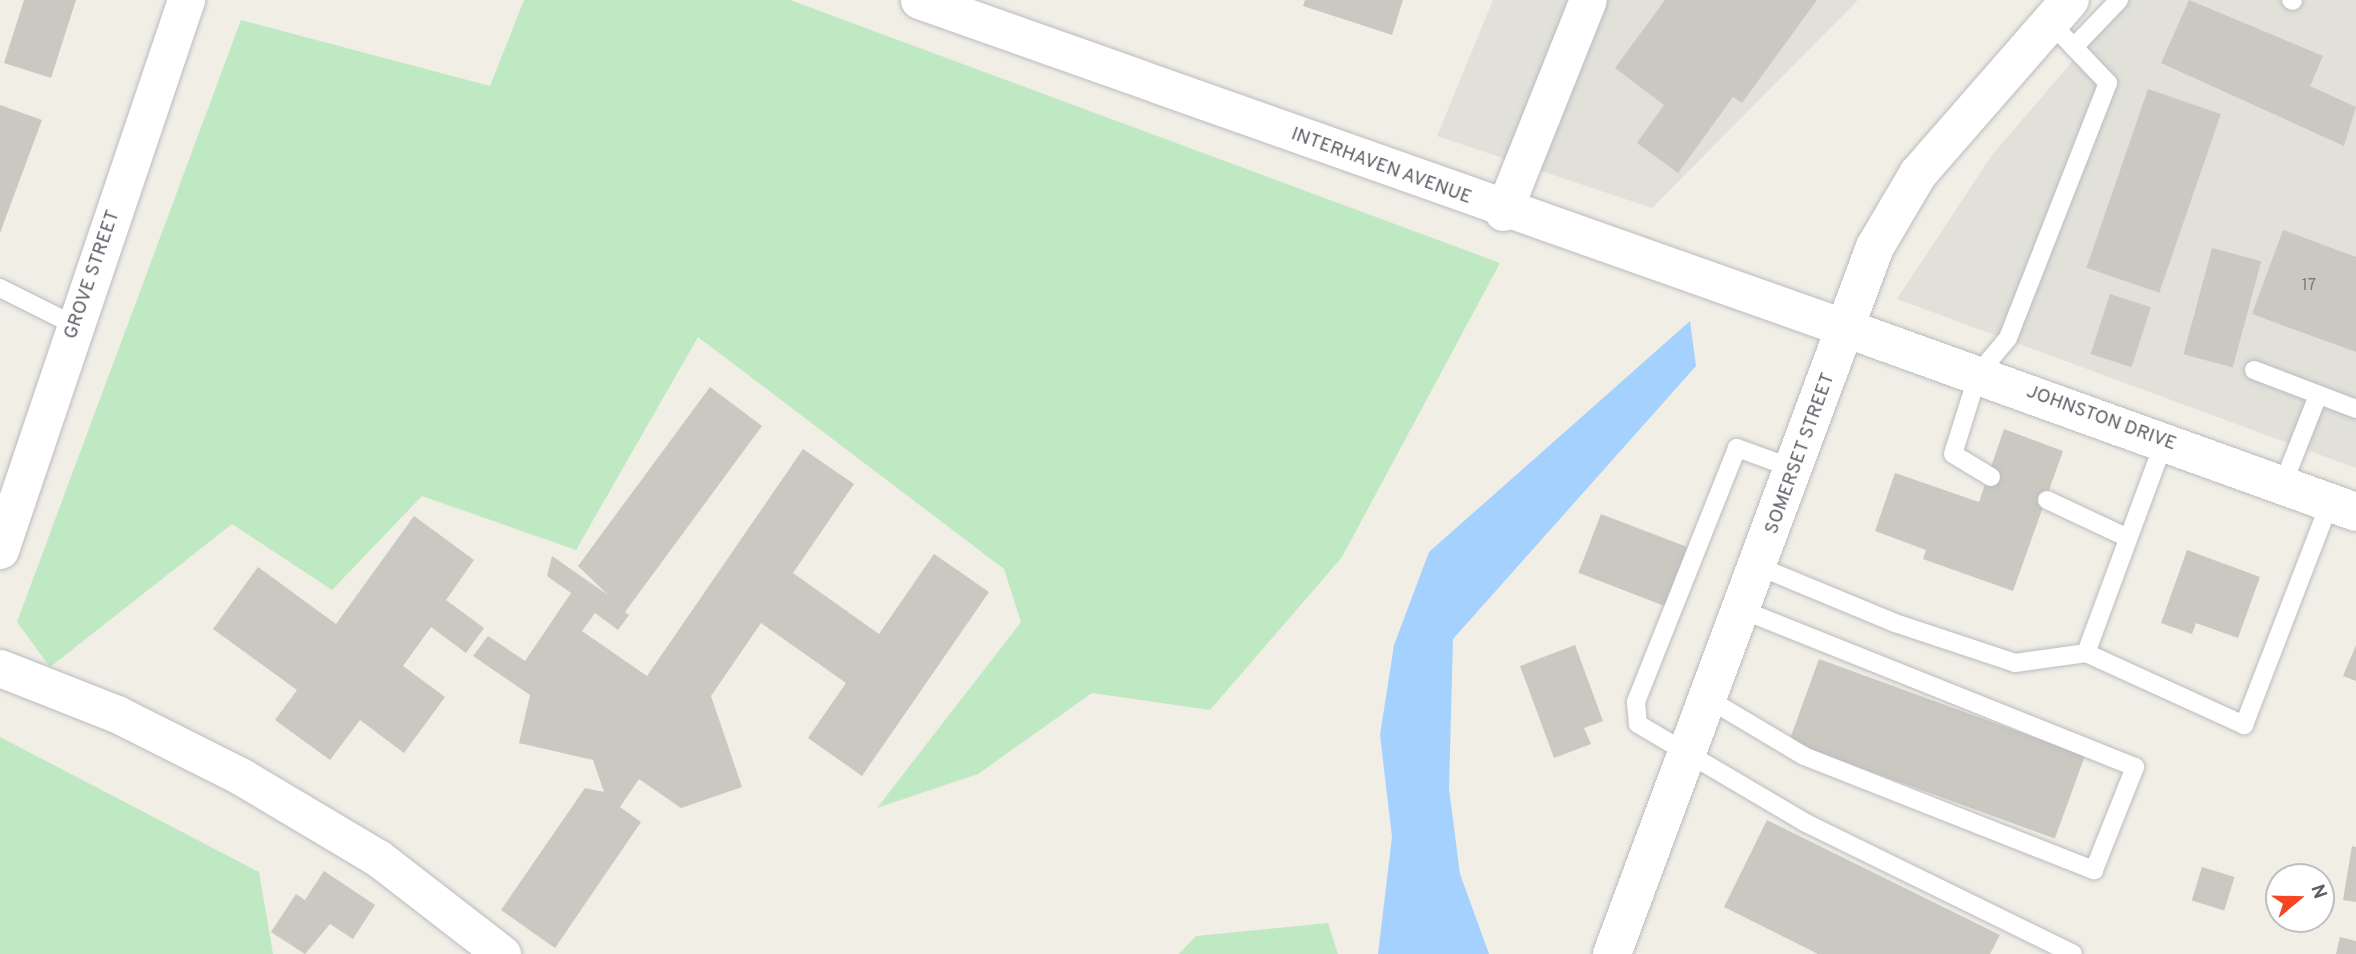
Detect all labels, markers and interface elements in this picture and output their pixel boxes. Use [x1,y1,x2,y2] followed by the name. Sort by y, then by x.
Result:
[1287,124,1475,210] street label: INTERHAVEN AVENUE
[60,208,126,342] street label: GROVE STREET
[2302,276,2316,296] house number: 17
[1761,370,1841,538] street label: SOMERSET STREET
[2023,381,2179,457] street label: JOHNSTON DRIVE
[2265,863,2335,933] north arrow
[2304,881,2332,902] text: N

